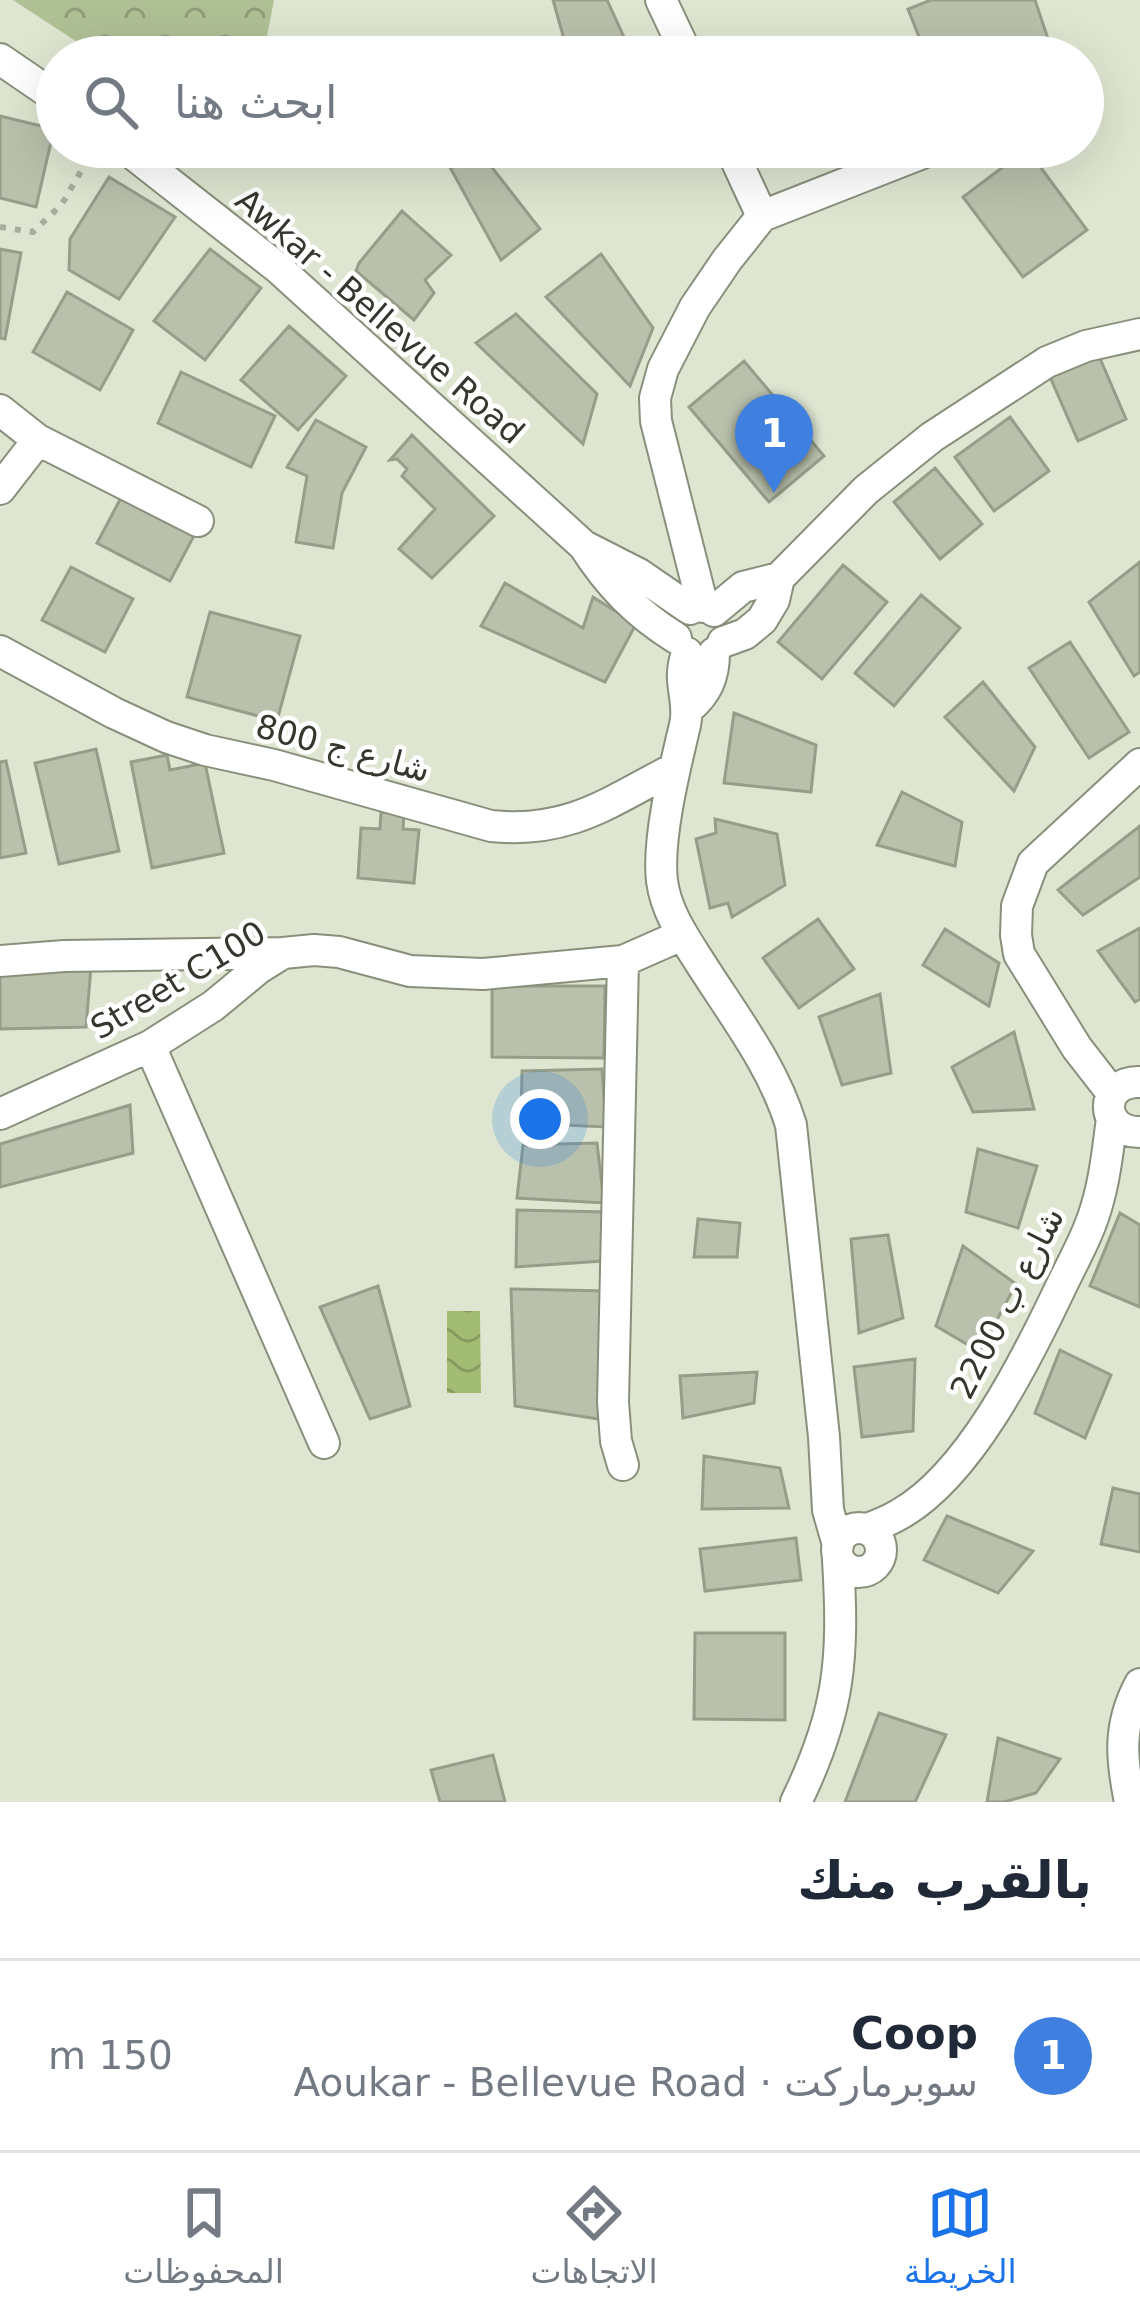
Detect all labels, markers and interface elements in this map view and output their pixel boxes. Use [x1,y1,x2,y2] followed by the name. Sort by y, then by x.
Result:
[36,36,1104,168] search box
[78,69,144,135] icon: search
[174,76,338,129] text: ابحث هنا
[228,180,532,452] street label: Awkar - Bellevue Road
[735,394,813,493] pin: 1
[251,706,434,791] street label: شارع ج 800
[84,913,272,1047] street label: Street C100
[510,1089,570,1149] your location
[942,1201,1072,1405] street label: شارع ب 2200
[797,1851,1092,1910] text: بالقرب منك
[851,2007,978,2060] text: Coop
[48,2033,173,2078] text: 150 m
[1039,2033,1067,2078] text: 1
[293,2060,978,2105] text: سوبرماركت · Aoukar - Bellevue Road
[123,2180,284,2291] tab: المحفوظات
[531,2180,658,2291] tab: الاتجاهات
[904,2180,1017,2291] tab: الخريطة

